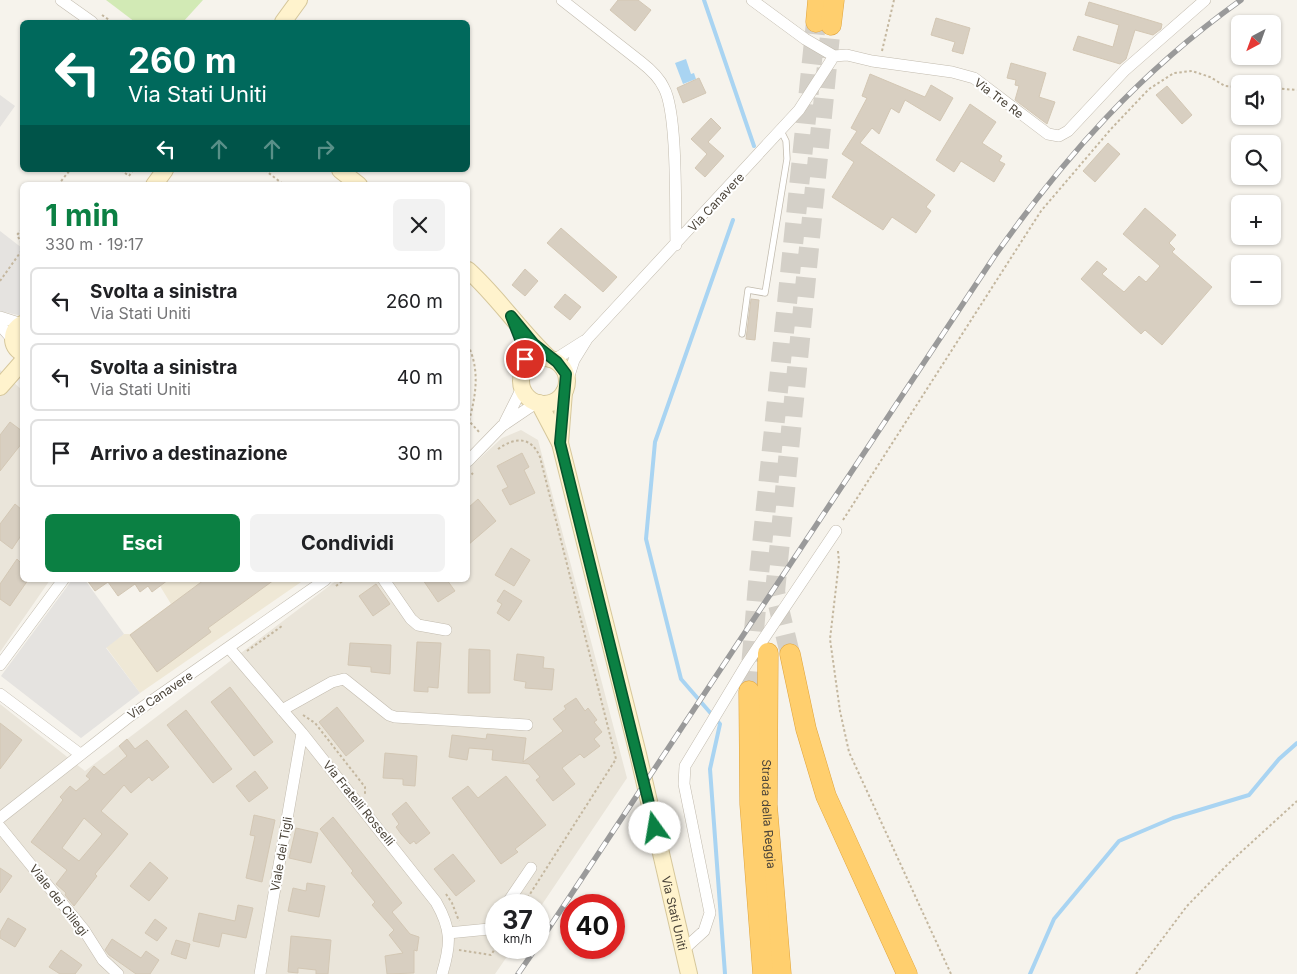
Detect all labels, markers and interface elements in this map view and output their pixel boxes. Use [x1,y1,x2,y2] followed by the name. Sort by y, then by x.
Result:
[1231,15,1281,65] north arrow
[1231,15,1281,305] map controls
[128,39,237,81] text: 260 m
[45,40,110,105] icon: left
[971,75,1027,121] street label: Via Tre Re
[1231,75,1281,125] button: sound
[128,81,267,107] text: Via Stati Uniti
[152,135,180,163] icon: left
[205,135,233,163] icon: ahead
[258,135,286,163] icon: ahead
[311,135,339,163] icon: right
[1231,135,1281,185] button: search
[685,169,747,235] street label: Via Canavere
[1231,195,1281,245] button: +
[45,197,119,233] text: 1 min
[393,199,445,251] button: close
[45,234,144,254] text: 330 m · 19:17
[1231,255,1281,305] button: −
[90,280,238,303] text: Svolta a sinistra
[47,287,75,315] icon: left
[386,290,443,313] text: 260 m
[90,303,191,323] text: Via Stati Uniti
[504,338,546,380] pin
[511,345,539,373] icon: arrive
[90,356,238,379] text: Svolta a sinistra
[47,363,75,391] icon: left
[397,366,443,389] text: 40 m
[90,379,191,399] text: Via Stati Uniti
[47,439,75,467] icon: arrive
[90,442,288,465] text: Arrivo a destinazione
[397,442,443,465] text: 30 m
[45,514,240,572] button: Esci
[250,514,445,572] button: Condividi
[125,668,195,722] street label: Via Canavere
[320,757,398,849] street label: Via Fratelli Rosselli
[759,759,780,869] street label: Strada della Reggia
[628,801,680,853] position arrow
[267,815,295,893] street label: Viale dei Tigli
[26,861,92,939] street label: Viale dei Ciliegi
[659,874,691,952] street label: Via Stati Uniti
[560,894,625,959] speed limit sign: 40
[502,905,533,935] text: 37
[503,931,532,946] text: km/h

